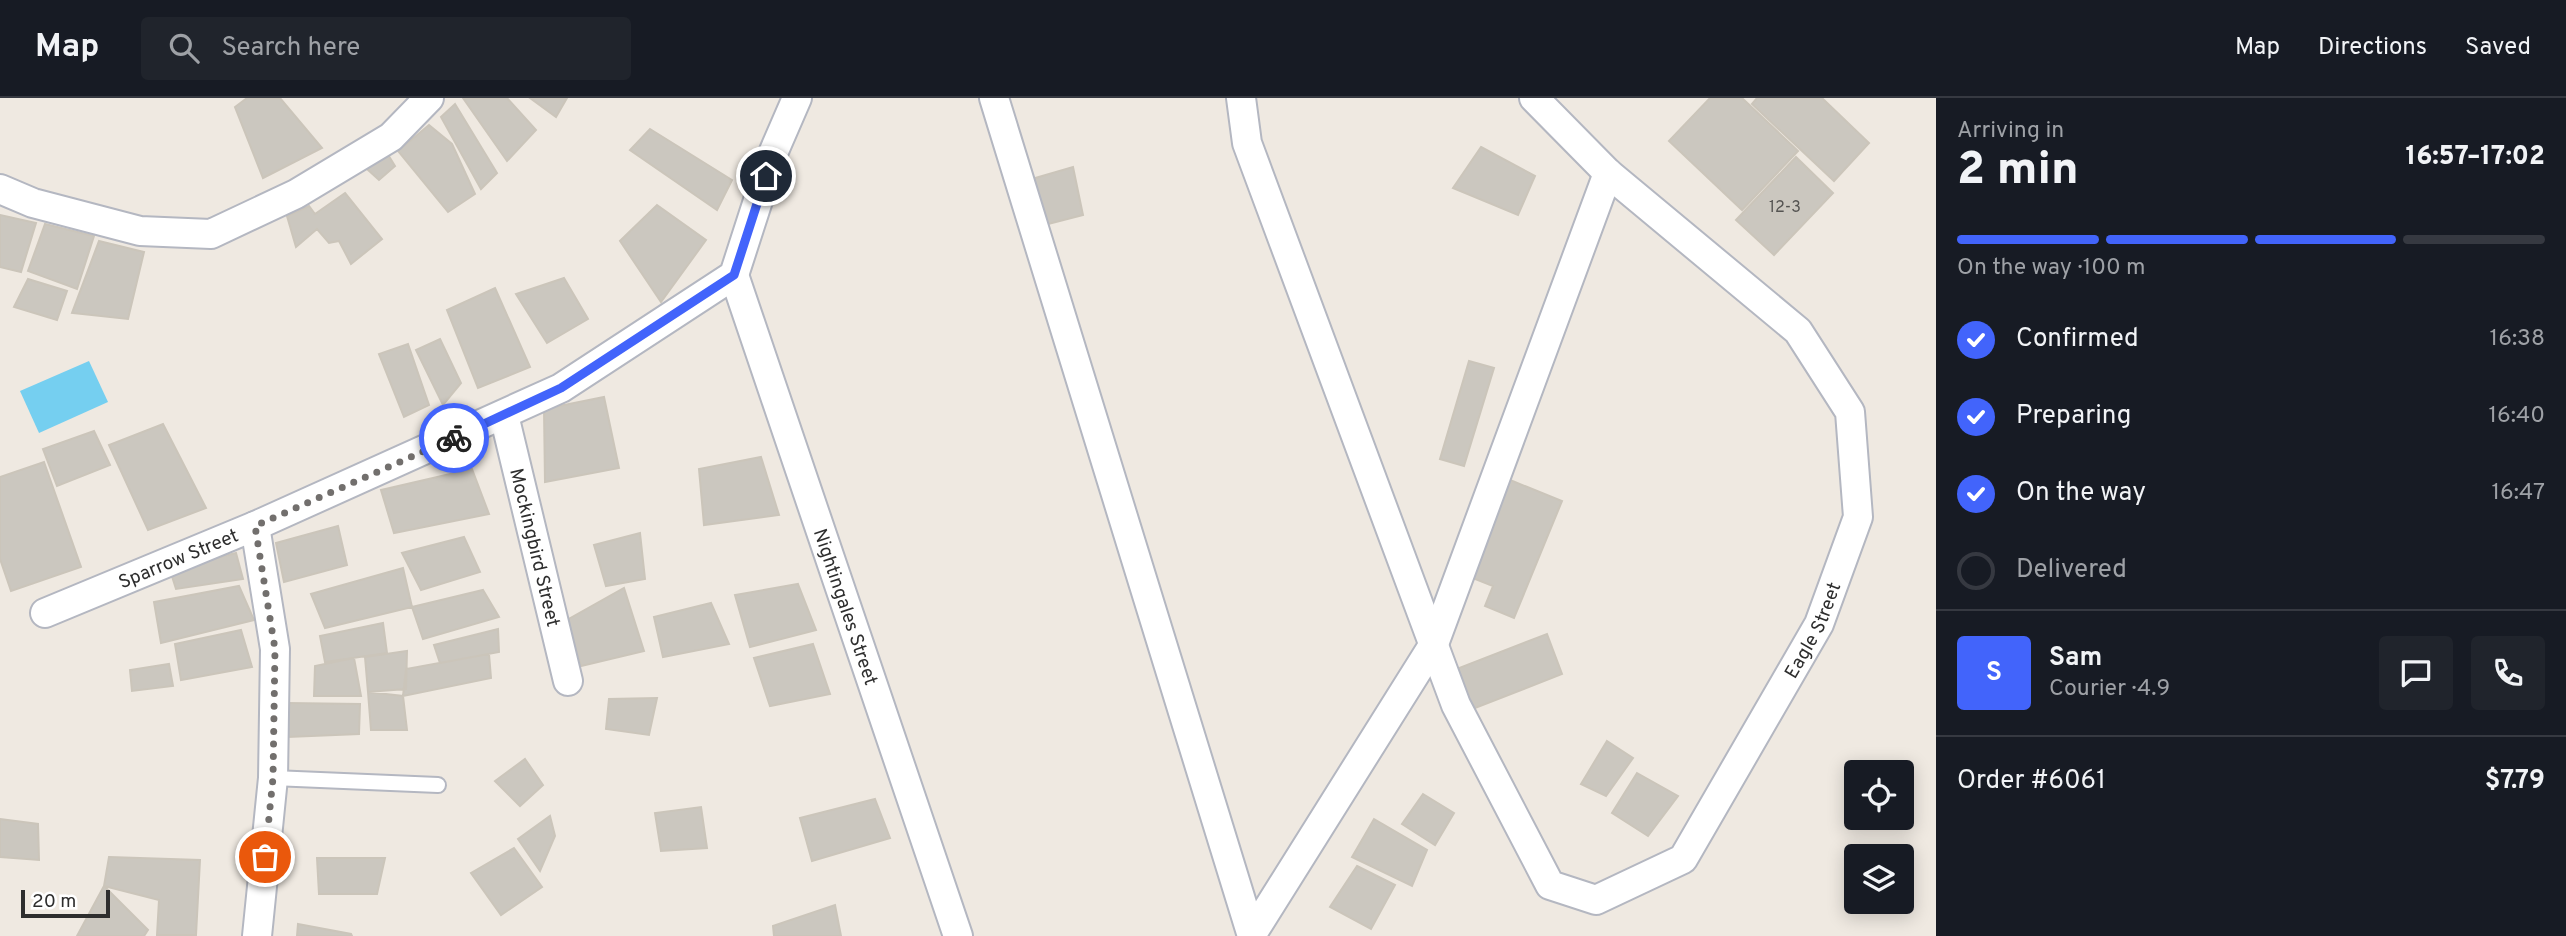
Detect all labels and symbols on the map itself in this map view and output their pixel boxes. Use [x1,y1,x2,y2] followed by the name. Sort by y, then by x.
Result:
[736,146,796,206] pin
[1769,198,1801,218] house number: 12-3
[419,403,489,473] courier
[503,466,565,629] street label: Mockingbird Street
[115,524,242,595] street label: Sparrow Street
[807,526,882,688] street label: Nightingales Street
[1780,579,1847,683] street label: Eagle Street
[235,827,295,887] pin
[21,887,110,919] scale bar

